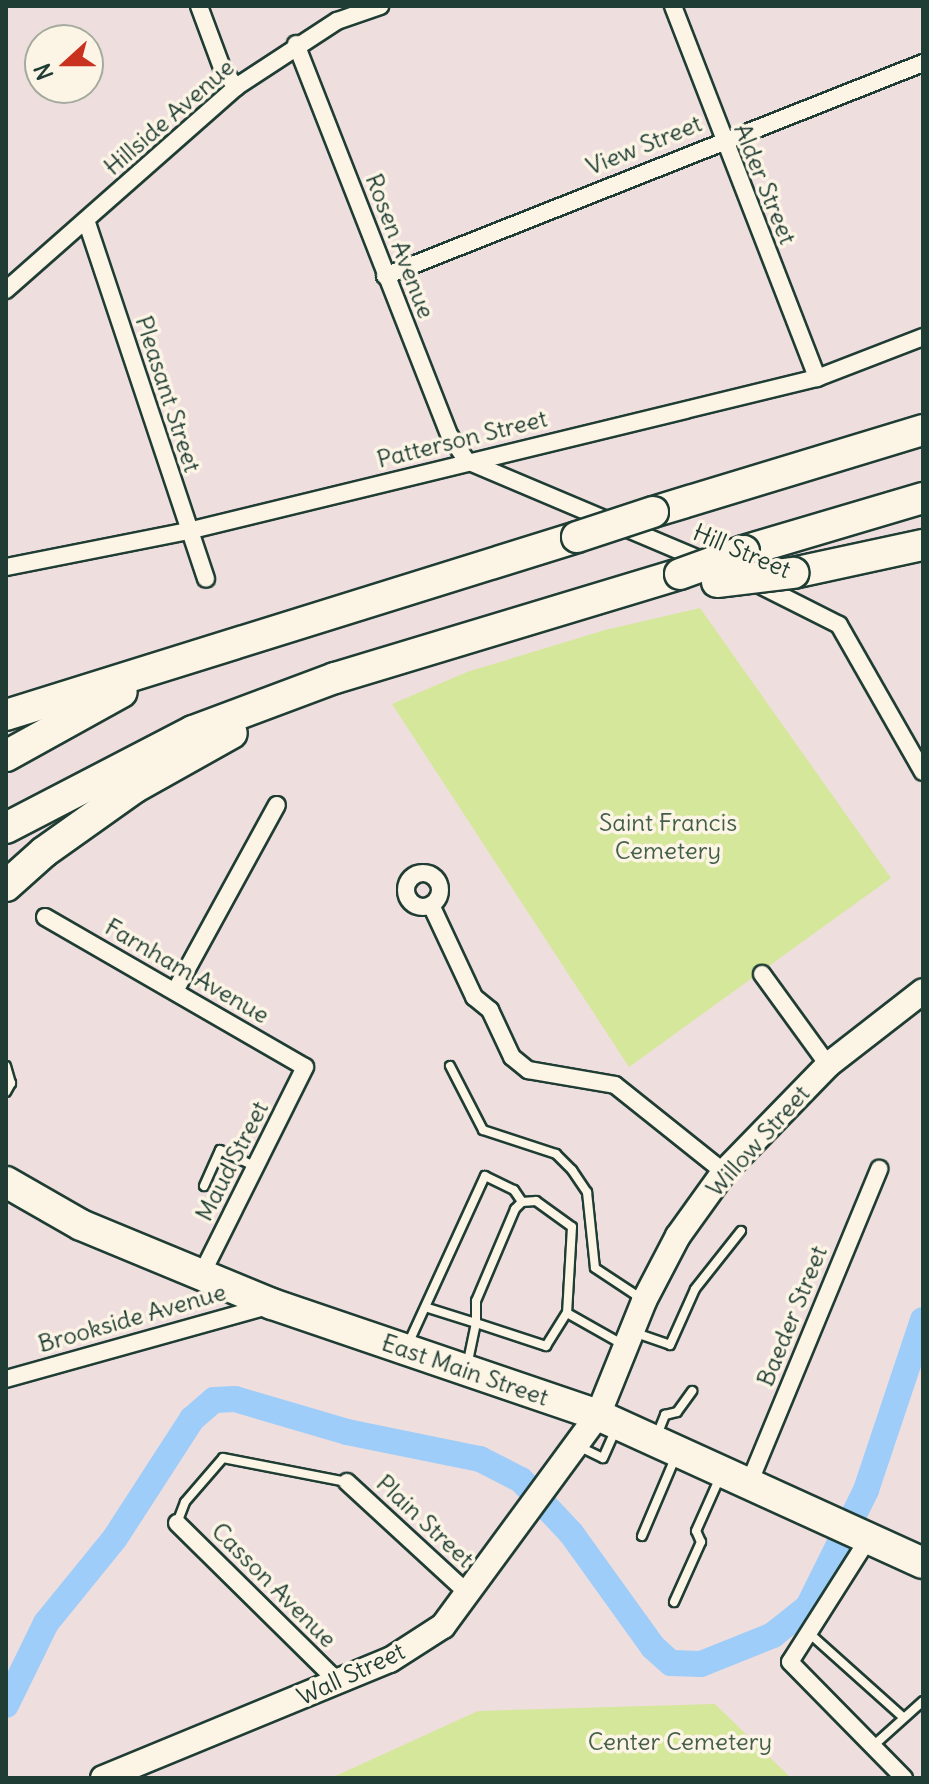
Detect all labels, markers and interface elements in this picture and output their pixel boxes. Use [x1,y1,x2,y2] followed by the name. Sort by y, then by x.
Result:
[24,24,104,104] north arrow
[98,53,240,181] street label: Hillside Avenue
[28,60,59,84] text: N
[582,109,706,181] street label: View Street
[728,120,802,248] street label: Alder Street
[359,170,441,322] street label: Rosen Avenue
[129,312,207,476] street label: Pleasant Street
[374,404,550,474] street label: Patterson Street
[689,518,795,584] street label: Hill Street
[599,809,737,865] park label: Saint Francis Cemetery
[100,912,274,1030] street label: Farnham Avenue
[700,1079,816,1203] street label: Willow Street
[190,1096,274,1226] street label: Maud Street
[751,1242,833,1390] street label: Baeder Street
[35,1277,229,1359] street label: Brookside Avenue
[378,1328,552,1412] street label: East Main Street
[370,1469,480,1573] street label: Plain Street
[206,1517,342,1653] street label: Casson Avenue
[293,1637,409,1711] street label: Wall Street
[588,1728,772,1756] park label: Center Cemetery

